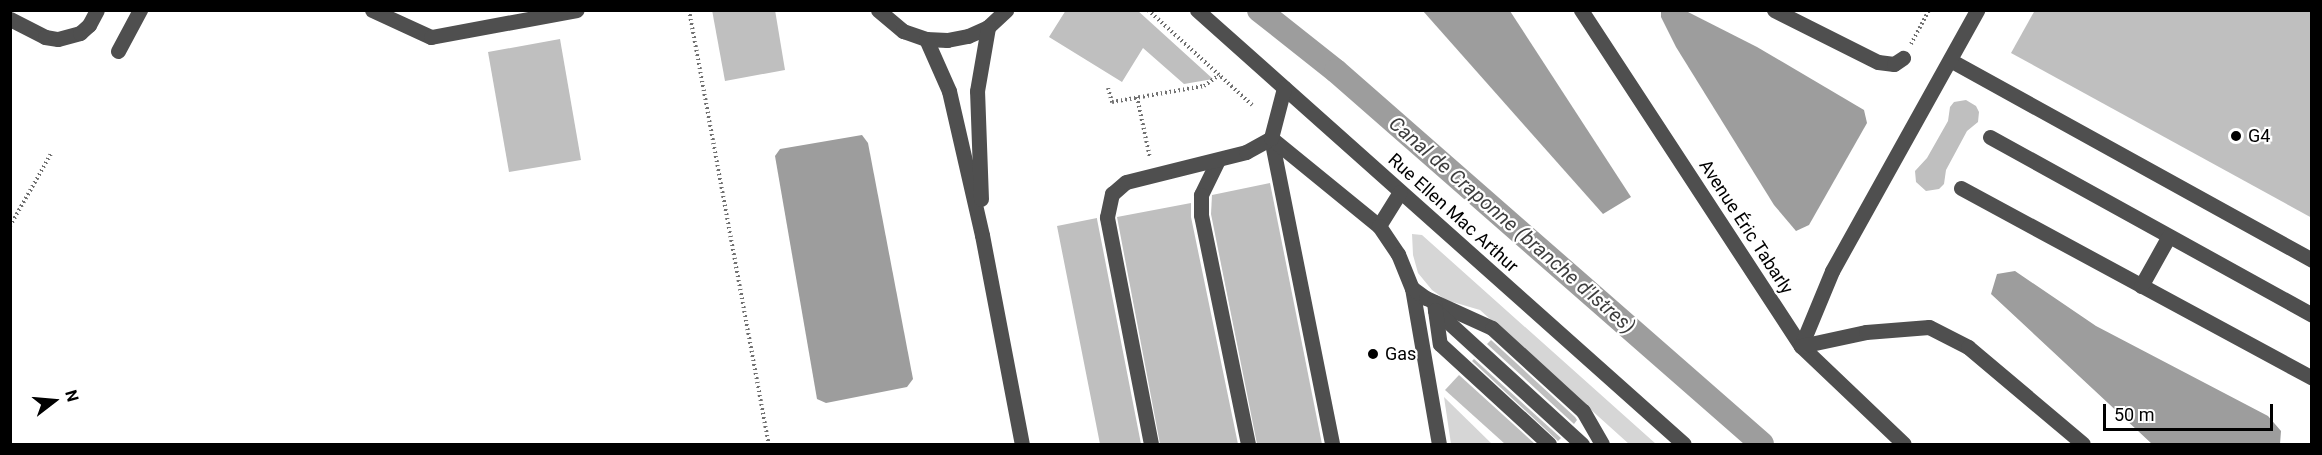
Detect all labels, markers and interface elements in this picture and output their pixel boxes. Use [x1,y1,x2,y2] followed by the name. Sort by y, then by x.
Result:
[1384,111,1640,339] water label: Canal de Craponne (branche d'Istres)
[2248,125,2270,147] place label: G4
[2229,129,2243,143] marker: G4
[1384,149,1522,277] street label: Rue Ellen Mac Arthur
[1694,156,1798,298] street label: Avenue Éric Tabarly
[1385,343,1416,365] place label: Gas
[1366,347,1380,361] marker: Gas
[24,371,84,431] north arrow
[61,388,82,404] text: N
[2106,392,2276,430] scale bar
[2114,404,2154,425] text: 50 m

